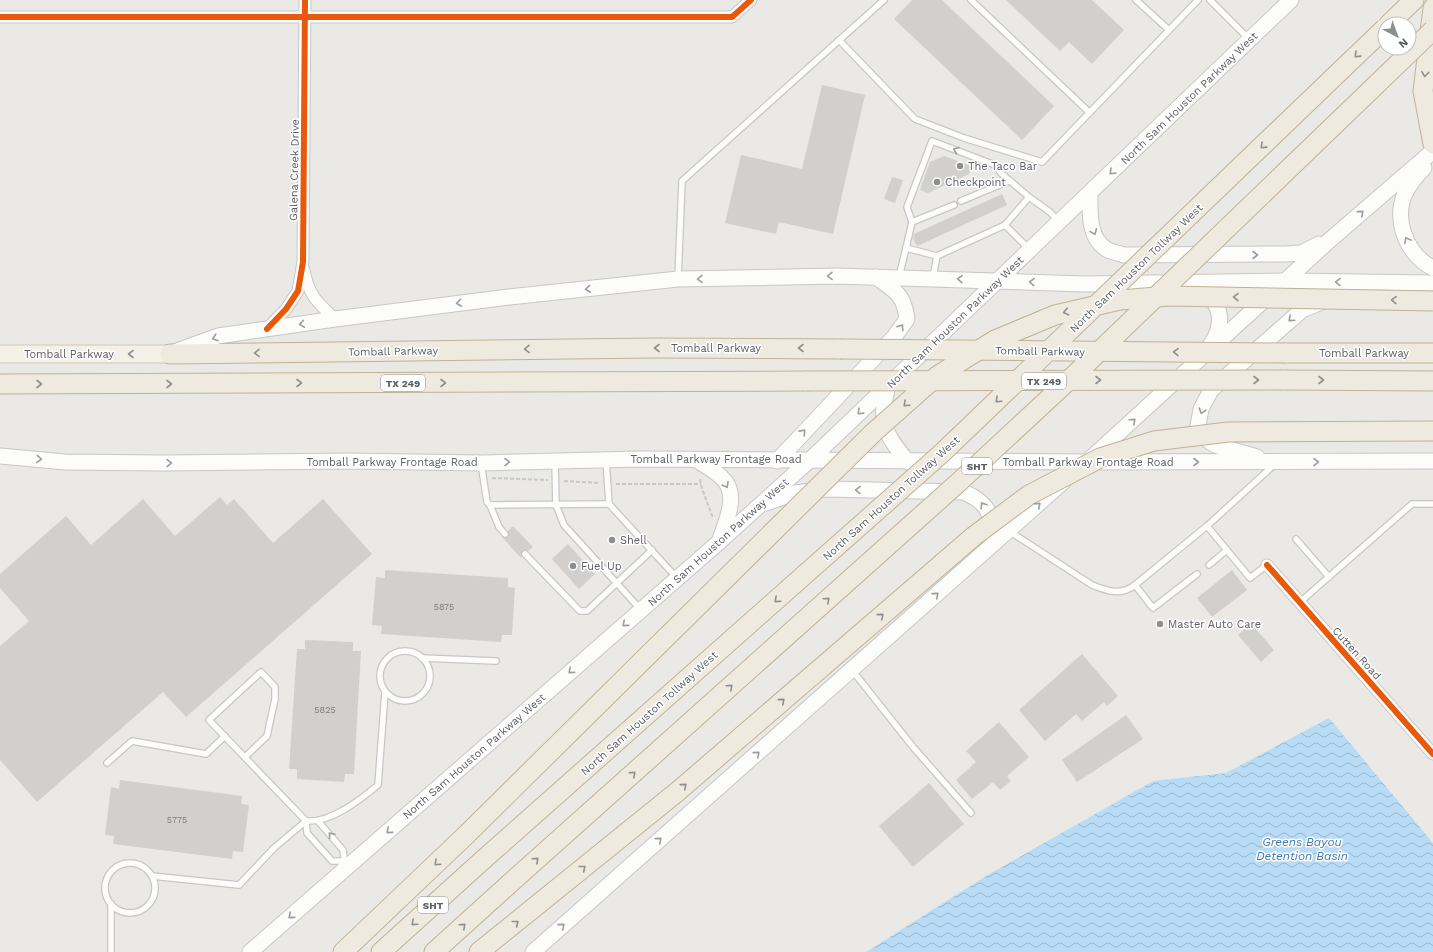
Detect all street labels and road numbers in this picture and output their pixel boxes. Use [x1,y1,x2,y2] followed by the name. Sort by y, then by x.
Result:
[1118,29,1261,167] street label: North Sam Houston Parkway West
[287,119,302,221] street label: Galena Creek Drive
[1067,201,1206,335] street label: North Sam Houston Tollway West
[884,253,1027,391] street label: North Sam Houston Parkway West
[671,342,761,355] street label: Tomball Parkway
[348,344,438,359] street label: Tomball Parkway
[995,344,1085,359] street label: Tomball Parkway
[1319,347,1409,360] street label: Tomball Parkway
[24,348,114,361] street label: Tomball Parkway
[1022,373,1066,389] road number: TX 249
[381,375,425,391] road number: TX 249
[820,433,963,563] street label: North Sam Houston Tollway West
[630,453,802,466] street label: Tomball Parkway Frontage Road
[306,456,478,469] street label: Tomball Parkway Frontage Road
[1002,456,1174,469] street label: Tomball Parkway Frontage Road
[962,458,992,474] road number: SHT
[645,475,792,609] street label: North Sam Houston Parkway West
[1330,624,1384,682] street label: Cutten Road
[578,648,721,778] street label: North Sam Houston Tollway West
[400,691,549,822] street label: North Sam Houston Parkway West
[418,897,448,913] road number: SHT

